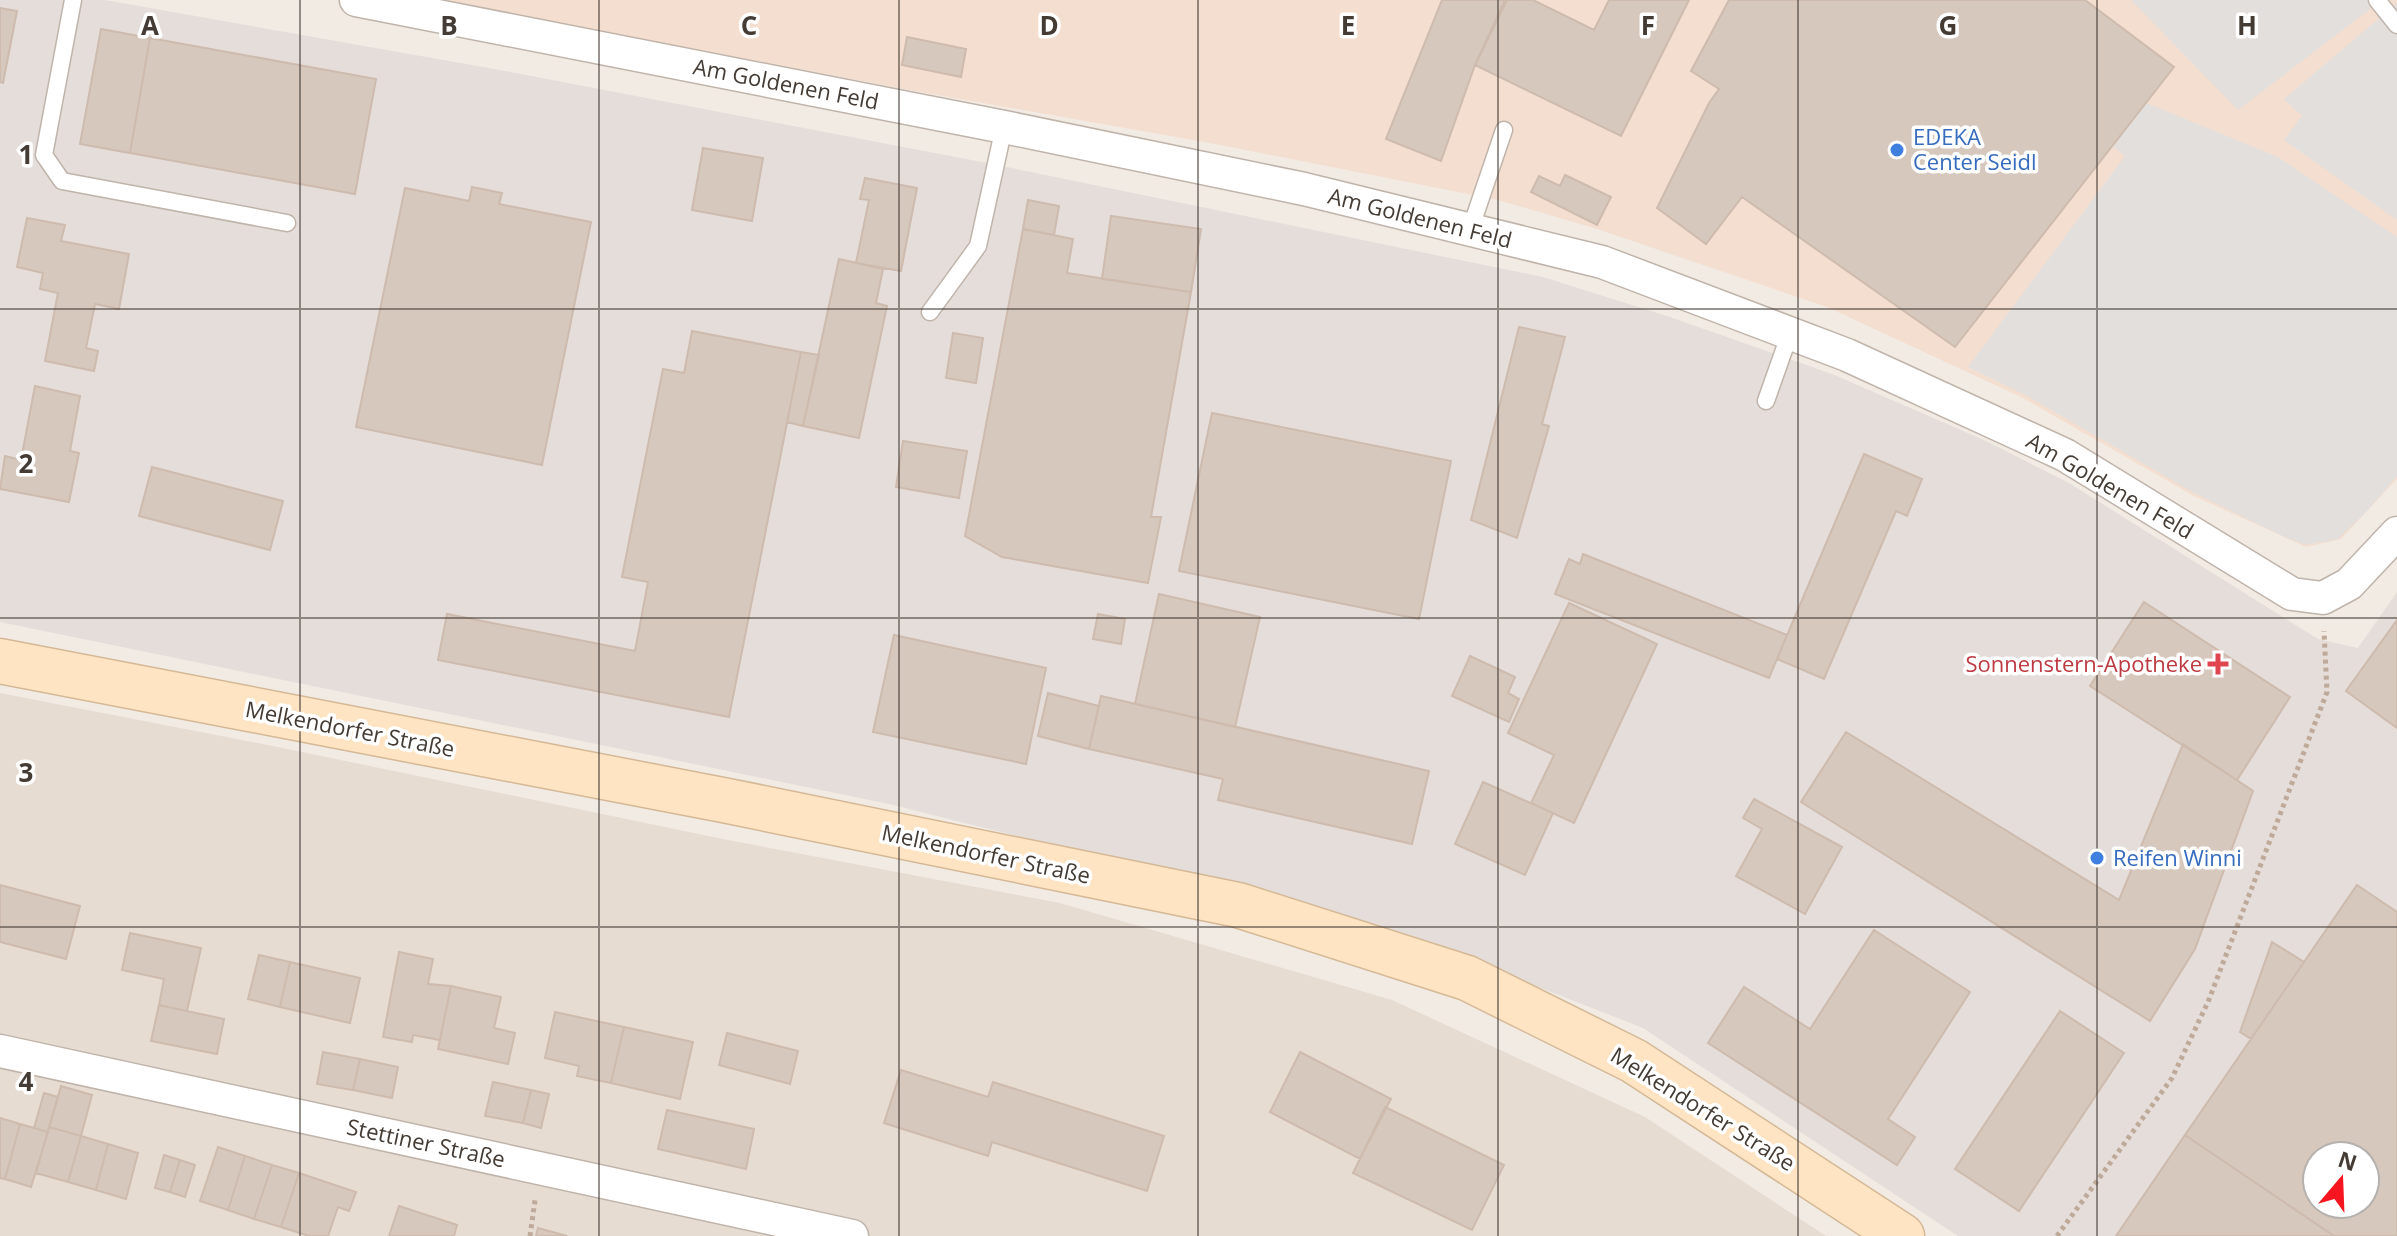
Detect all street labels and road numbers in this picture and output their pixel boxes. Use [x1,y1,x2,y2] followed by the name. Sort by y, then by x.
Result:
[691,50,882,116] street label: Am Goldenen Feld
[1325,180,1515,254] street label: Am Goldenen Feld
[2021,425,2200,545] street label: Am Goldenen Feld
[243,693,457,763] street label: Melkendorfer Straße
[879,816,1093,890] street label: Melkendorfer Straße
[1606,1039,1802,1177] street label: Melkendorfer Straße
[344,1111,508,1173] street label: Stettiner Straße

